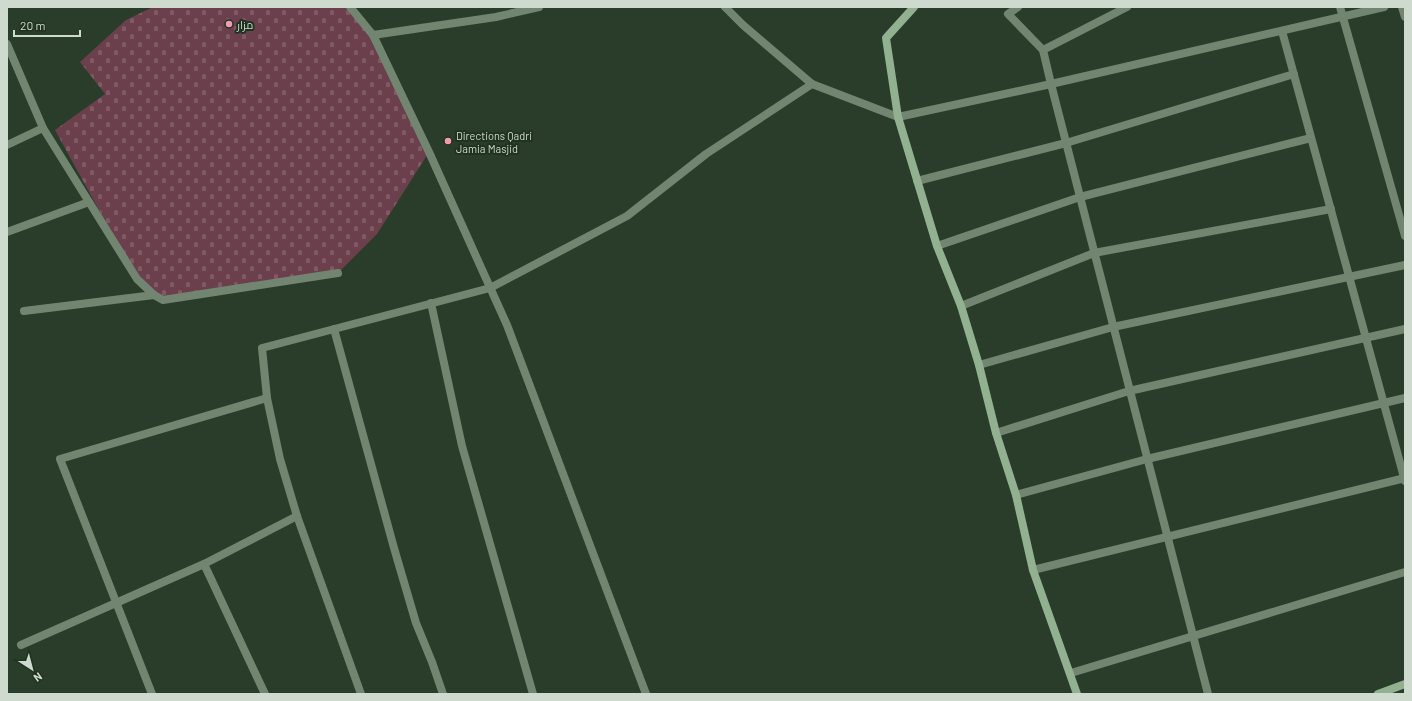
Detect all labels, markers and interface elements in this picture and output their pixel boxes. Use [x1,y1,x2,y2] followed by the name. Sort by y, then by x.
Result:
[14,12,80,38] scale bar
[20,18,46,32] text: 20 m
[236,18,253,32] place label: مزار
[224,19,234,29] marker: مزار
[456,129,532,155] place label: Directions Qadri Jamia Masjid
[443,136,453,146] marker: Directions Qadri Jamia Masjid
[12,649,52,689] north arrow
[31,670,45,685] text: N

